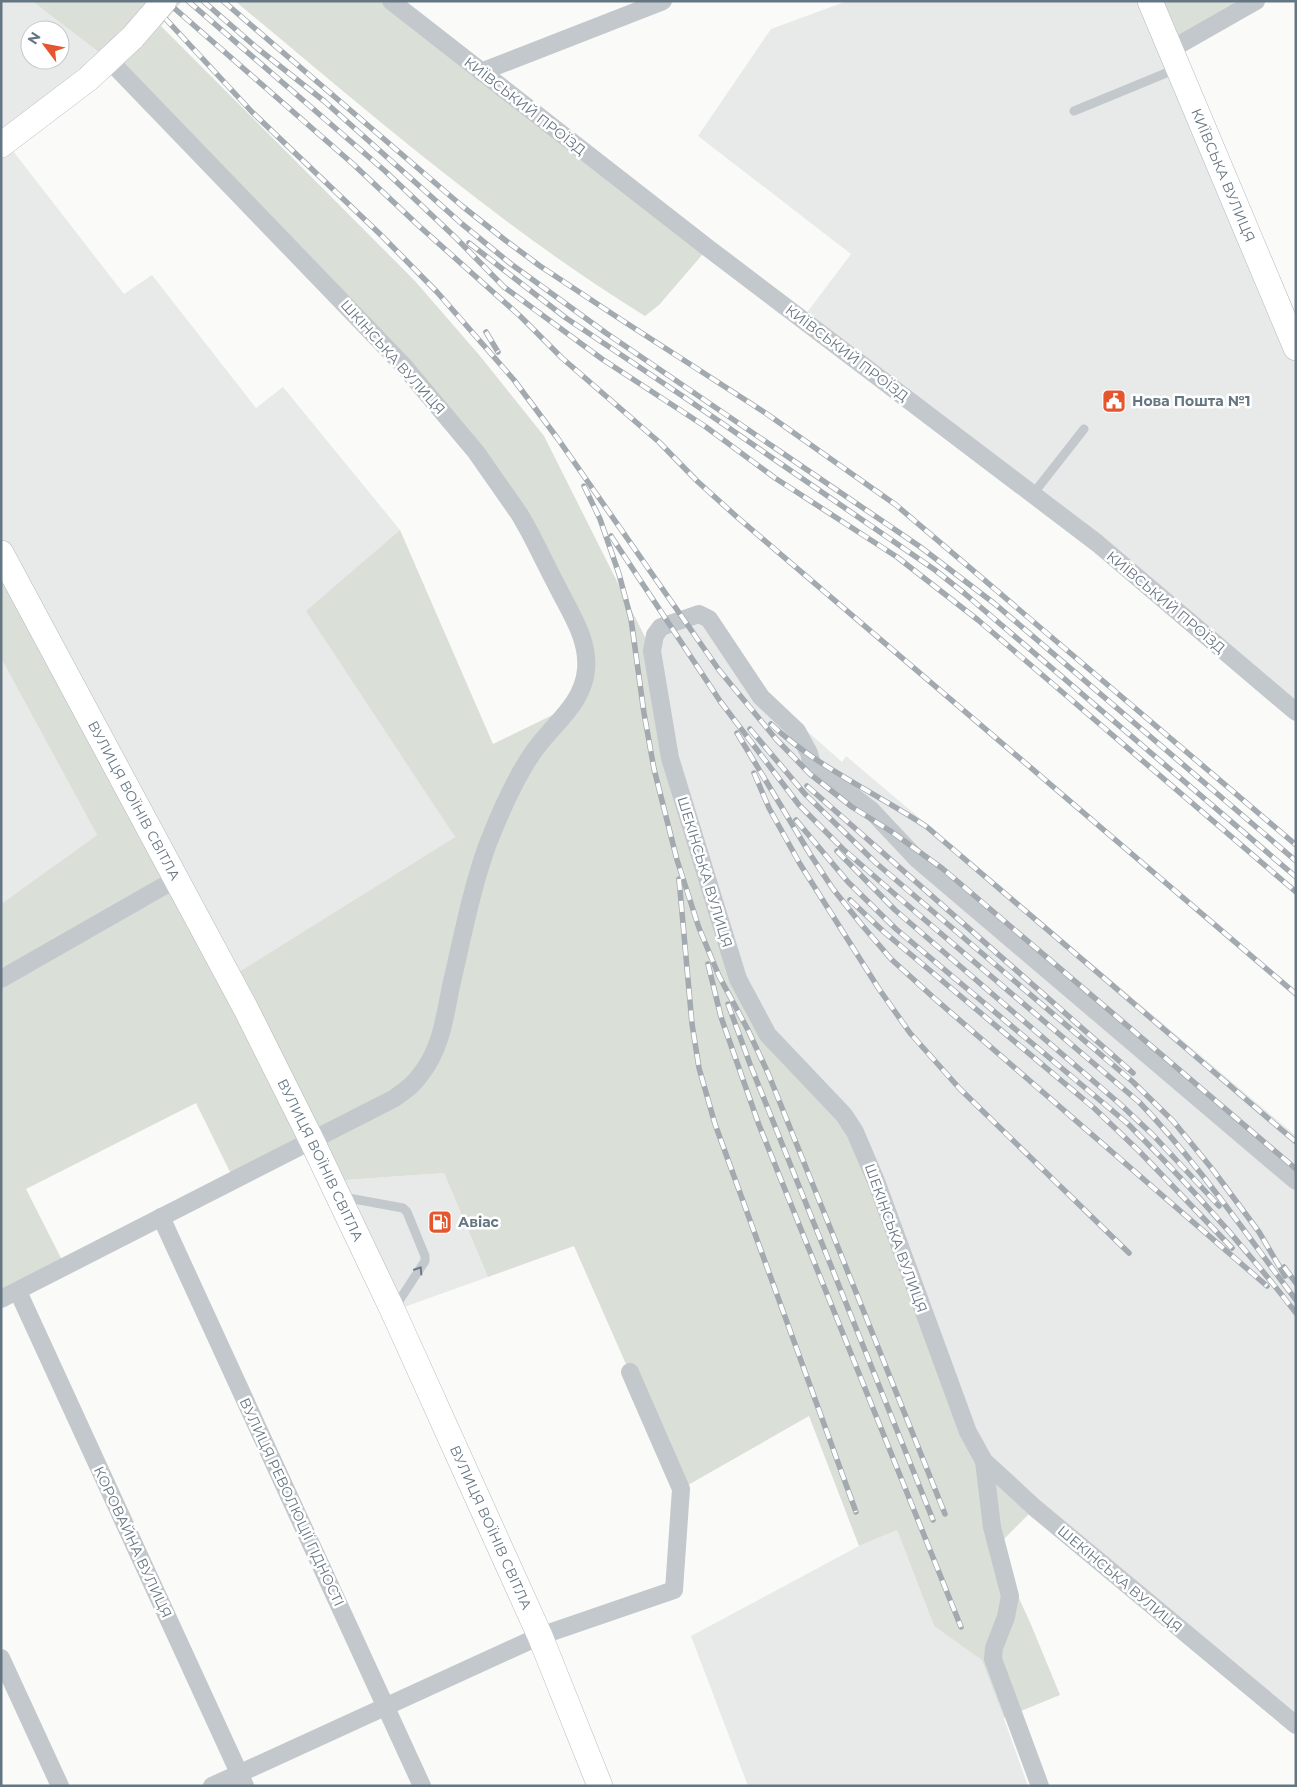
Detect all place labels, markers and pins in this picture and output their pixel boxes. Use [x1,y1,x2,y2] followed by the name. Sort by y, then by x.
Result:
[1101,388,1127,414] public building icon: Нова Пошта №1
[1132,392,1251,410] place label: Нова Пошта №1
[427,1209,453,1235] fuel station icon: Авіас
[458,1213,500,1231] place label: Авіас

